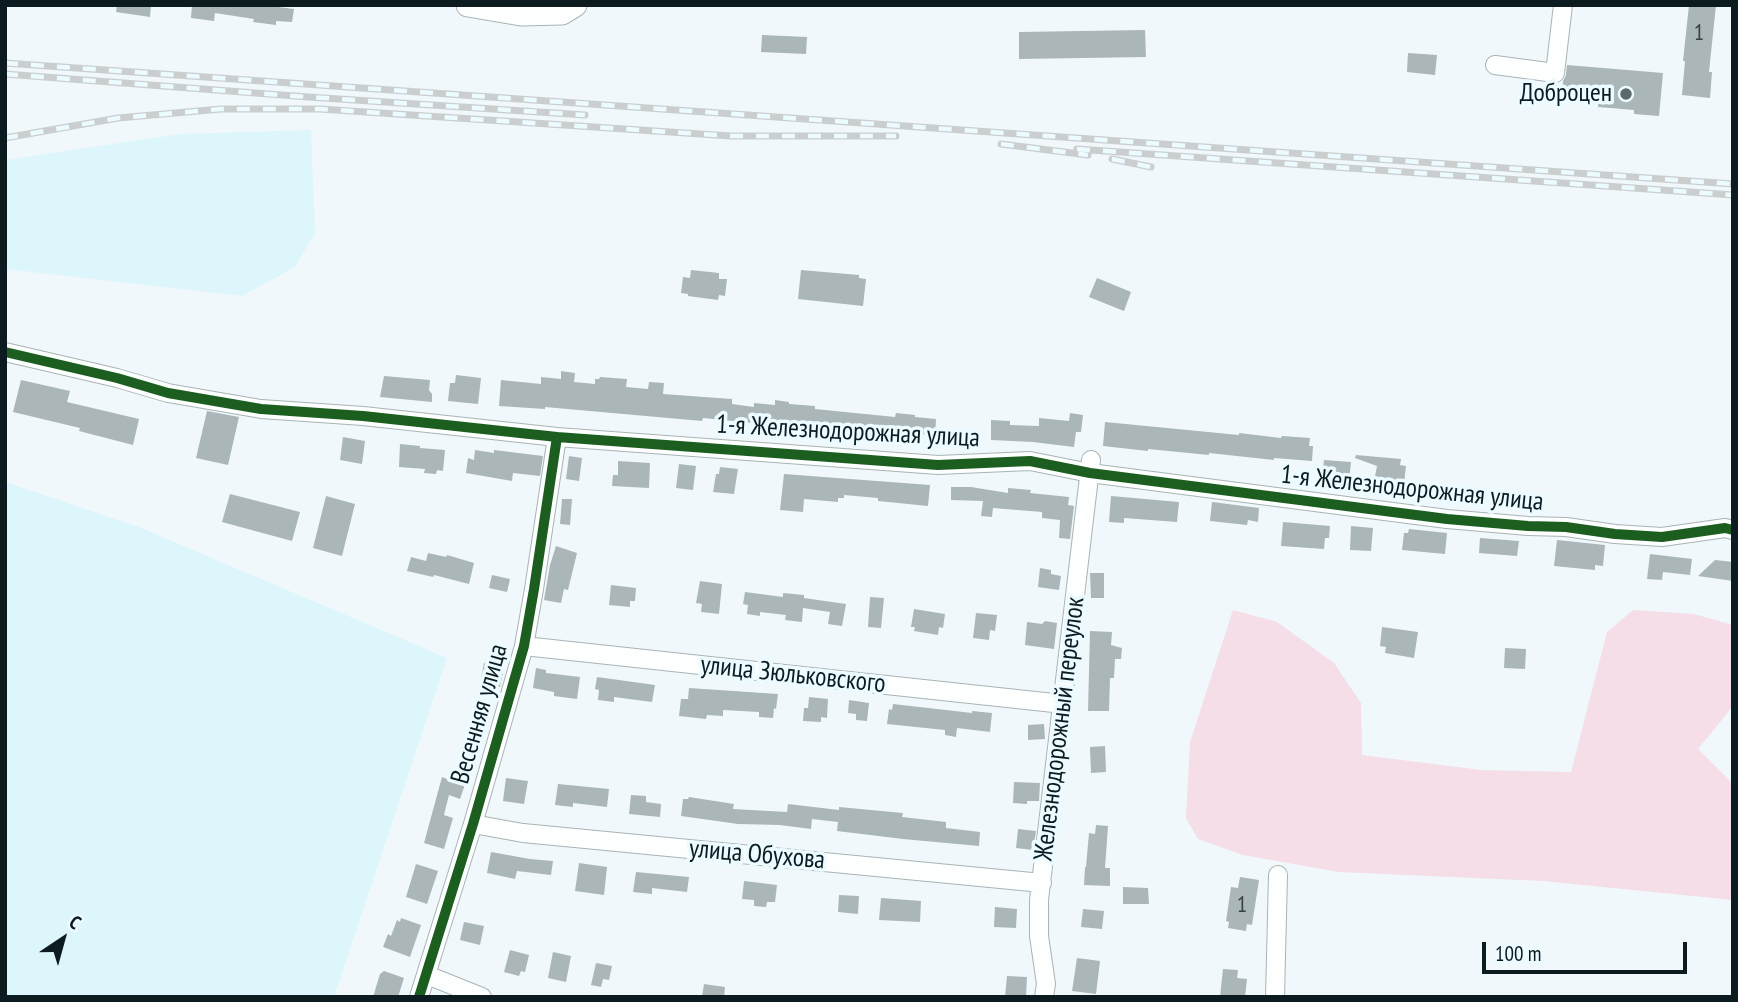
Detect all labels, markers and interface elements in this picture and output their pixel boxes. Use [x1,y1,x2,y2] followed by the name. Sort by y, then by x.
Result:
[1694,19,1704,47] house number: 1
[1520,78,1612,110] place label: Доброцен
[1618,86,1634,102] marker: Доброцен
[715,410,981,454] street label: 1-я Железнодорожная улица
[1279,460,1545,518] street label: 1-я Железнодорожная улица
[1028,595,1092,863] street label: Железнодорожный переулок
[445,641,515,787] street label: Весенняя улица
[699,650,887,700] street label: улица Зюльковского
[688,834,826,876] street label: улица Обухова
[1237,891,1247,919] house number: 1
[28,904,98,974] north arrow
[65,910,86,934] text: С
[1486,928,1691,972] scale bar
[1495,940,1541,967] text: 100 m

